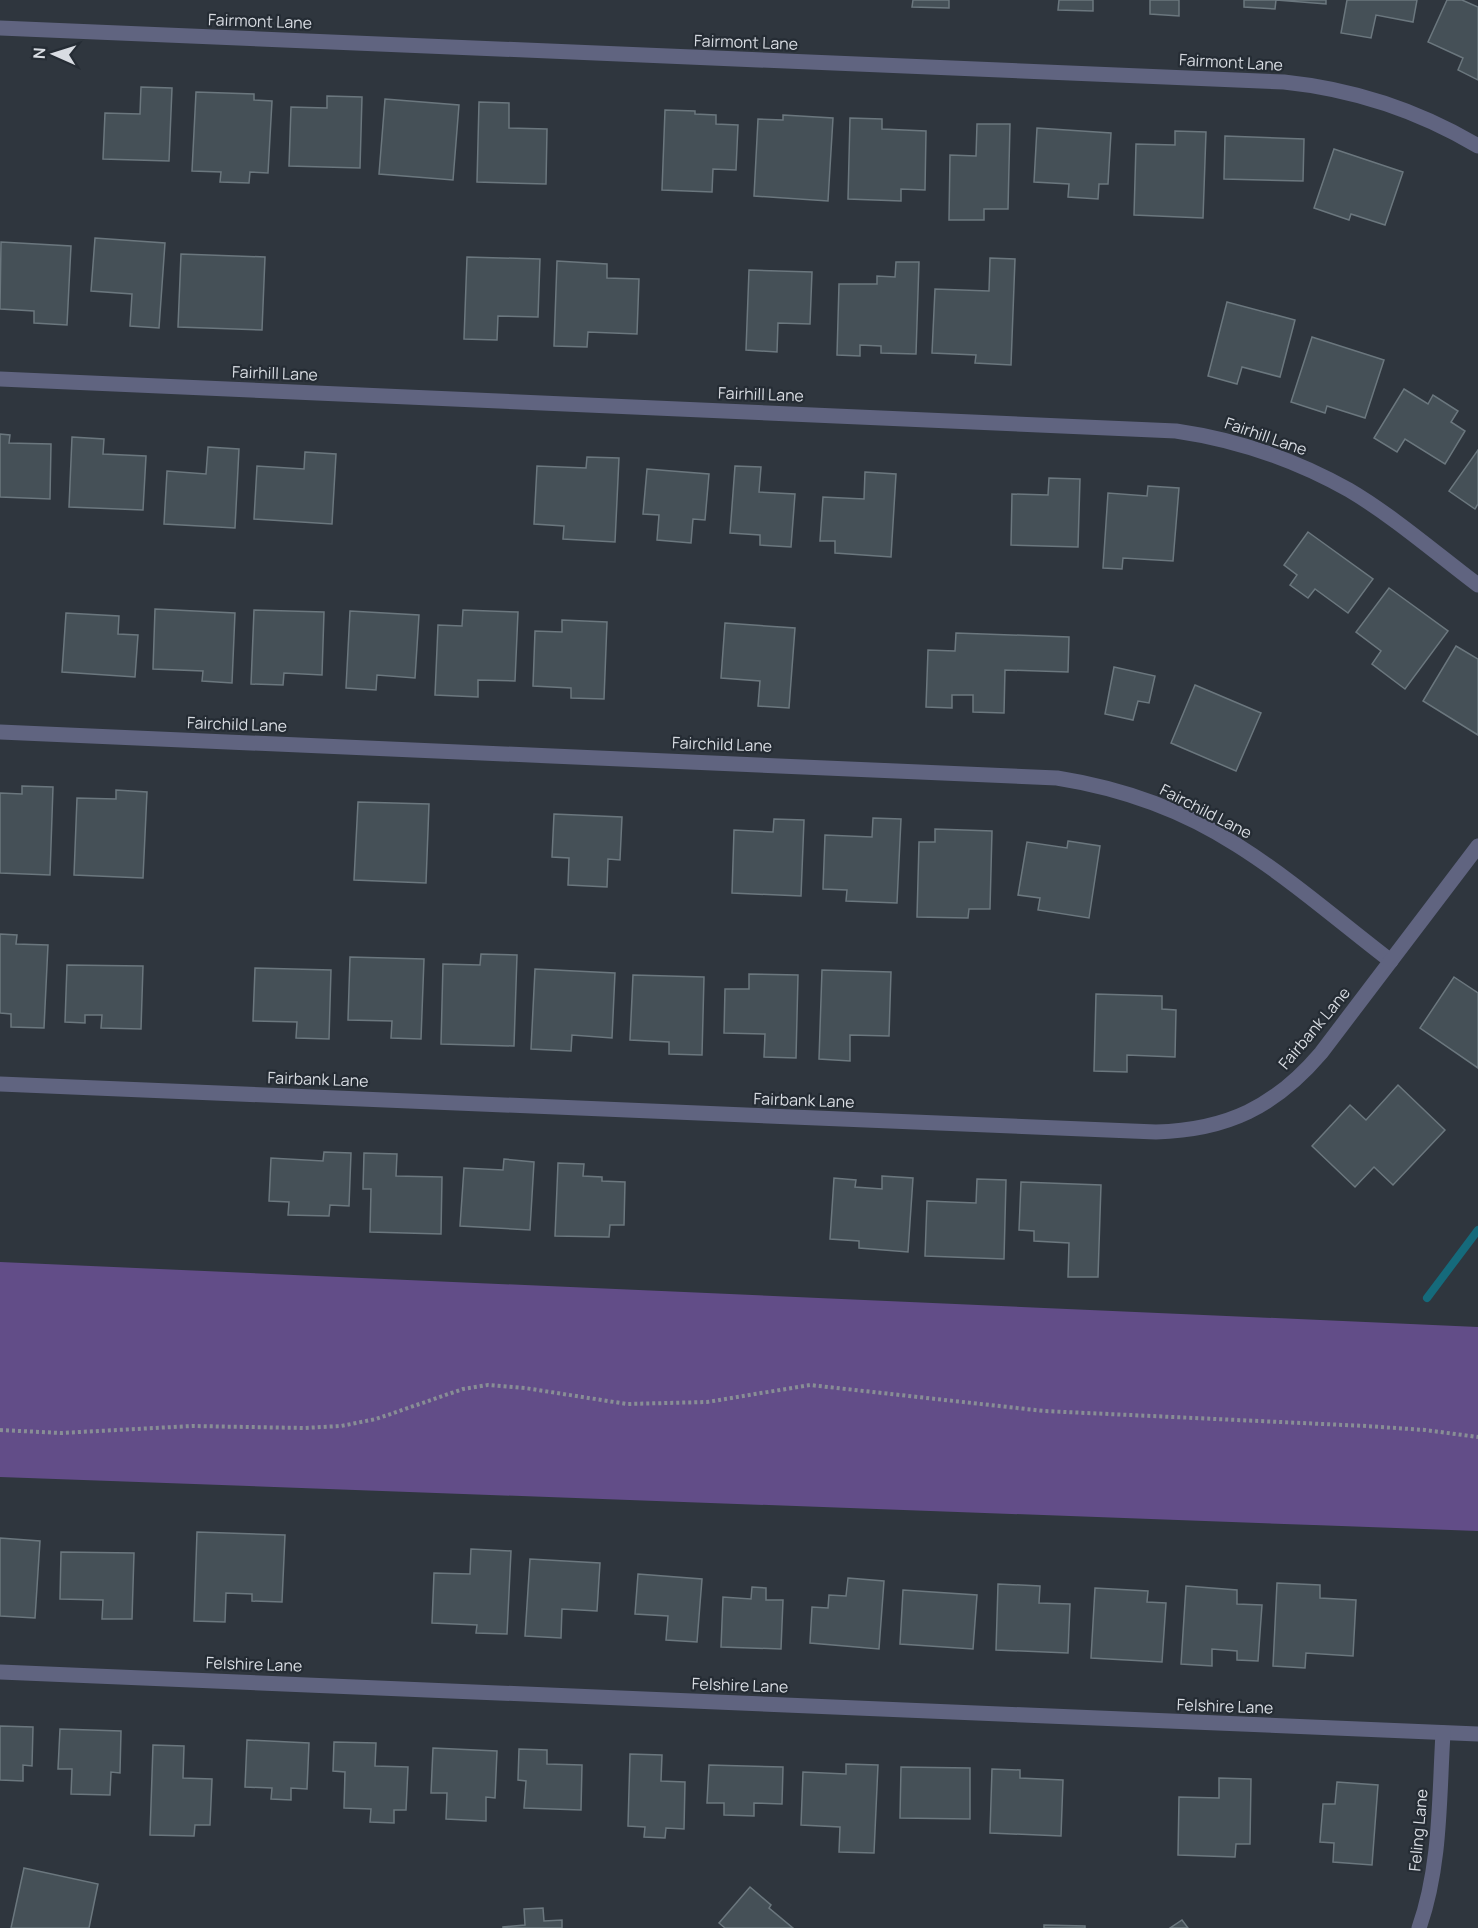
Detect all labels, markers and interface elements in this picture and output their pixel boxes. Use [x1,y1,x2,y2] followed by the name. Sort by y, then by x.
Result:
[208,8,312,34] street label: Fairmont Lane
[24,24,84,84] north arrow
[694,29,798,55] street label: Fairmont Lane
[28,47,50,60] text: N
[1178,48,1284,76] street label: Fairmont Lane
[232,361,318,385] street label: Fairhill Lane
[718,382,804,406] street label: Fairhill Lane
[1222,412,1310,460] street label: Fairhill Lane
[186,711,288,737] street label: Fairchild Lane
[671,731,773,757] street label: Fairchild Lane
[1156,778,1256,844] street label: Fairchild Lane
[1273,982,1355,1074] street label: Fairbank Lane
[267,1066,369,1092] street label: Fairbank Lane
[753,1087,855,1113] street label: Fairbank Lane
[205,1651,303,1677] street label: Felshire Lane
[691,1672,789,1698] street label: Felshire Lane
[1176,1693,1274,1719] street label: Felshire Lane
[1403,1788,1433,1872] street label: Feling Lane

